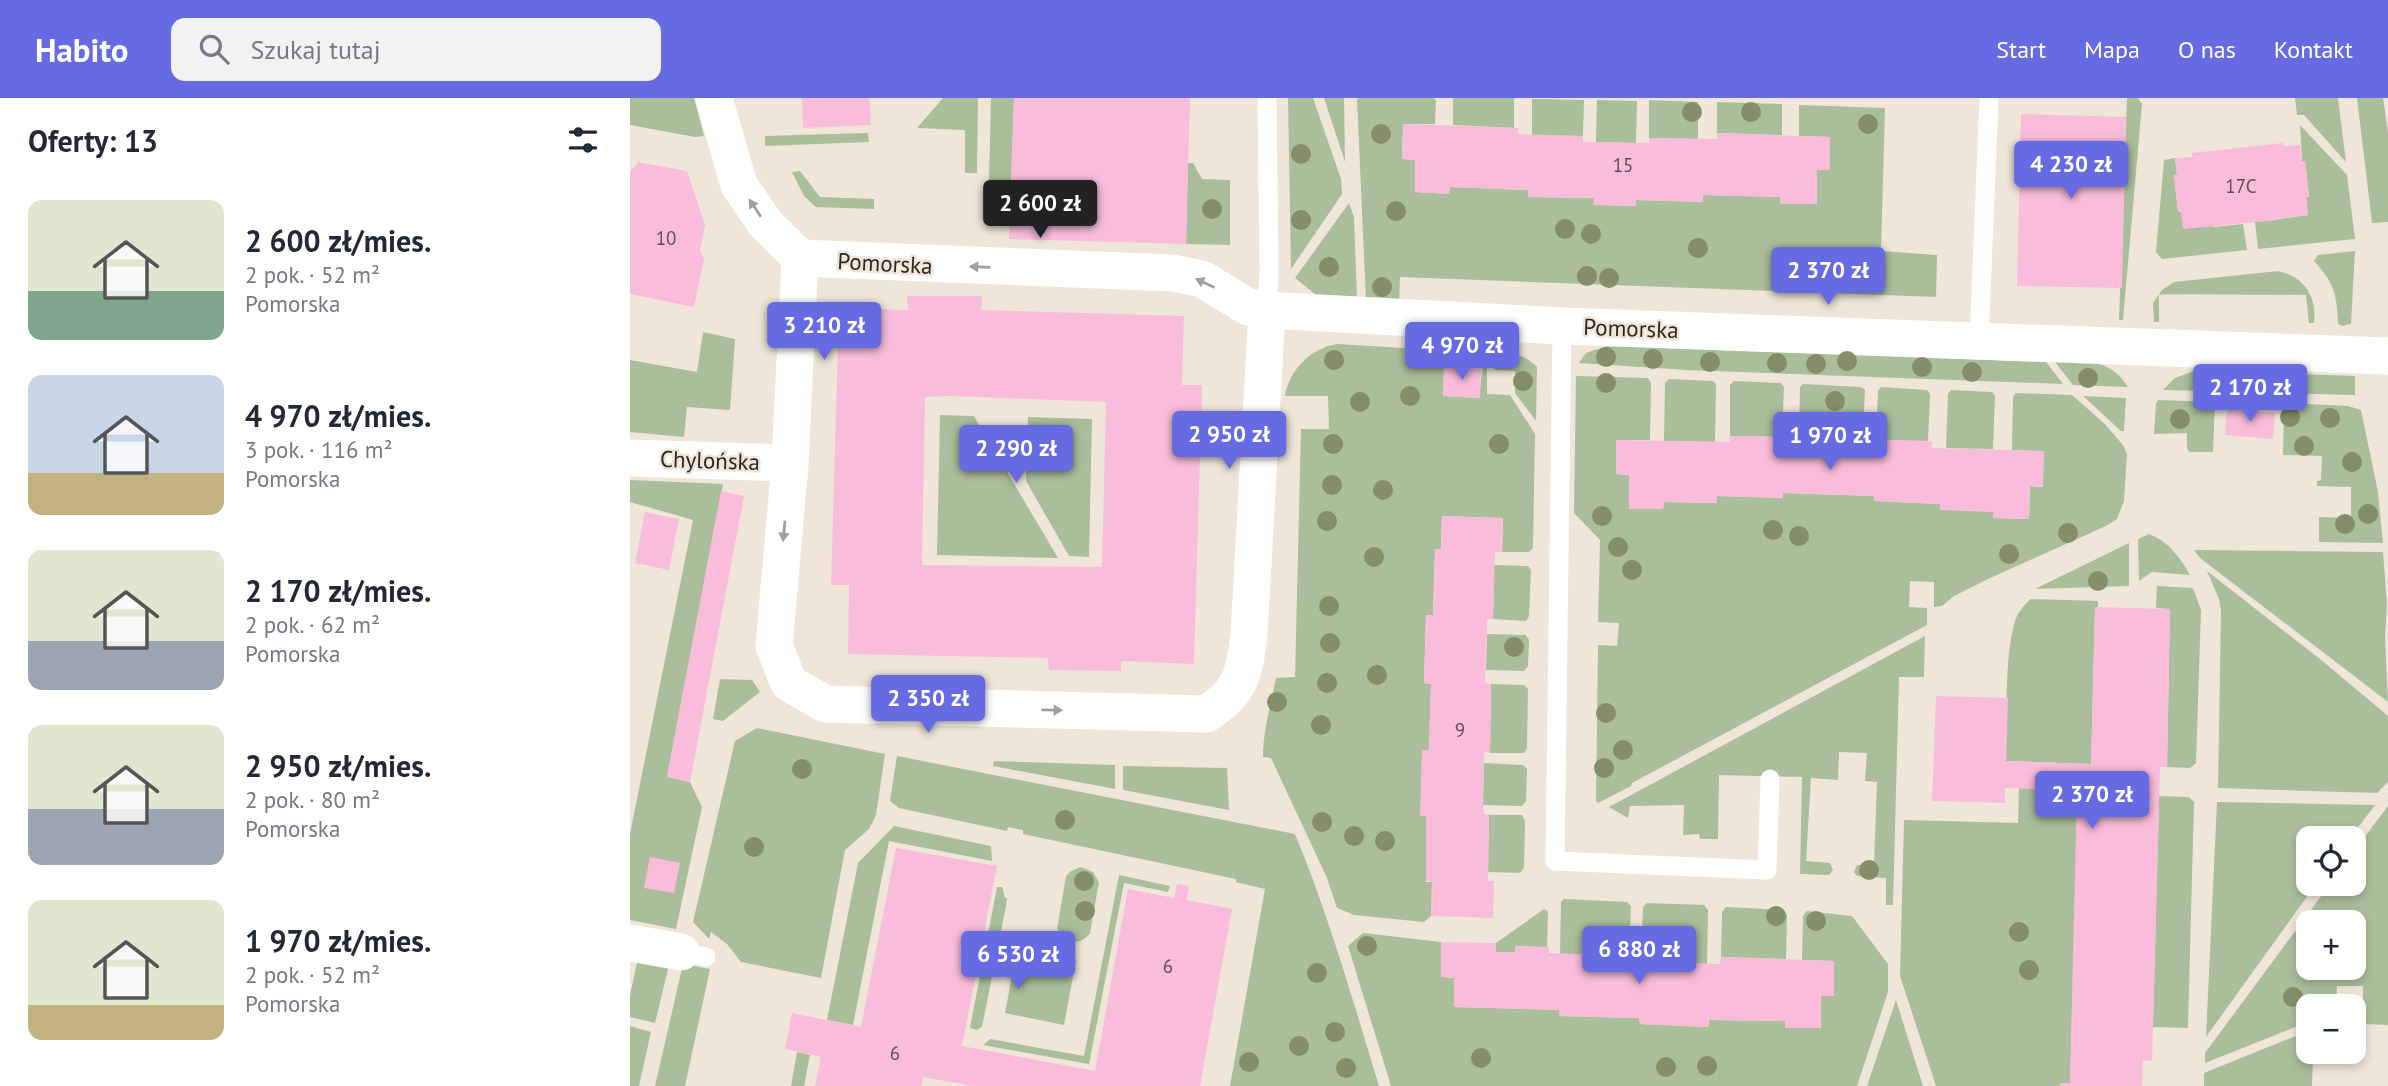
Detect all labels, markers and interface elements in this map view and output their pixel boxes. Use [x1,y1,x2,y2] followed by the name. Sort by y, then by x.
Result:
[171,18,661,81] search box
[35,28,129,71] text: Habito
[195,30,233,68] icon: search
[251,33,381,66] text: Szukaj tutaj
[1996,34,2046,65] text: Start
[2084,34,2140,65] text: Mapa
[2178,34,2236,65] text: O nas
[2274,34,2353,65] text: Kontakt
[28,121,158,160] text: Oferty: 13
[564,121,602,159] icon: filters
[1999,141,2143,201] pin: 4 230 zł
[2030,149,2112,178] text: 4 230 zł
[1613,153,1633,177] house number: 15
[2225,174,2257,198] house number: 17C
[968,180,1112,240] pin: 2 600 zł
[999,188,1081,217] text: 2 600 zł
[748,198,761,217] one-way arrow
[245,221,431,260] text: 2 600 zł/mies.
[656,226,676,250] house number: 10
[84,228,168,312] icon: home
[837,246,933,280] street label: Pomorska
[1756,248,1900,307] pin: 2 370 zł
[1787,255,1869,284] text: 2 370 zł
[245,260,380,289] text: 2 pok. · 52 m²
[968,261,990,272] one-way arrow
[1195,277,1215,288] one-way arrow
[245,289,340,318] text: Pomorska
[752,302,896,362] pin: 3 210 zł
[783,310,865,339] text: 3 210 zł
[1583,312,1679,344] street label: Pomorska
[1390,322,1534,382] pin: 4 970 zł
[1421,330,1503,359] text: 4 970 zł
[2178,364,2322,424] pin: 2 170 zł
[2209,372,2291,401] text: 2 170 zł
[245,396,431,435] text: 4 970 zł/mies.
[84,403,168,487] icon: home
[1157,412,1301,471] pin: 2 950 zł
[1758,412,1902,472] pin: 1 970 zł
[1188,419,1270,448] text: 2 950 zł
[1789,420,1871,449] text: 1 970 zł
[944,426,1088,485] pin: 2 290 zł
[975,433,1057,462] text: 2 290 zł
[245,435,393,464] text: 3 pok. · 116 m²
[659,444,761,476] street label: Chylońska
[245,464,340,493] text: Pomorska
[778,520,789,542] one-way arrow
[245,571,431,610] text: 2 170 zł/mies.
[84,578,168,662] icon: home
[245,610,380,639] text: 2 pok. · 62 m²
[245,639,340,668] text: Pomorska
[856,676,1000,735] pin: 2 350 zł
[887,683,969,712] text: 2 350 zł
[1041,704,1063,716] one-way arrow
[1455,718,1465,742] house number: 9
[245,746,431,785] text: 2 950 zł/mies.
[84,753,168,837] icon: home
[2020,772,2164,831] pin: 2 370 zł
[2051,779,2133,808] text: 2 370 zł
[245,785,380,814] text: 2 pok. · 80 m²
[245,814,340,843] text: Pomorska
[2296,826,2366,1064] map controls
[2296,826,2366,896] button: locate
[2296,910,2366,980] button: +
[245,921,431,960] text: 1 970 zł/mies.
[1567,926,1711,986] pin: 6 880 zł
[84,928,168,1012] icon: home
[946,932,1090,991] pin: 6 530 zł
[1598,934,1680,963] text: 6 880 zł
[977,939,1059,968] text: 6 530 zł
[1163,954,1173,978] house number: 6
[245,960,380,989] text: 2 pok. · 52 m²
[245,989,340,1018] text: Pomorska
[2296,994,2366,1064] button: −
[890,1041,900,1065] house number: 6

